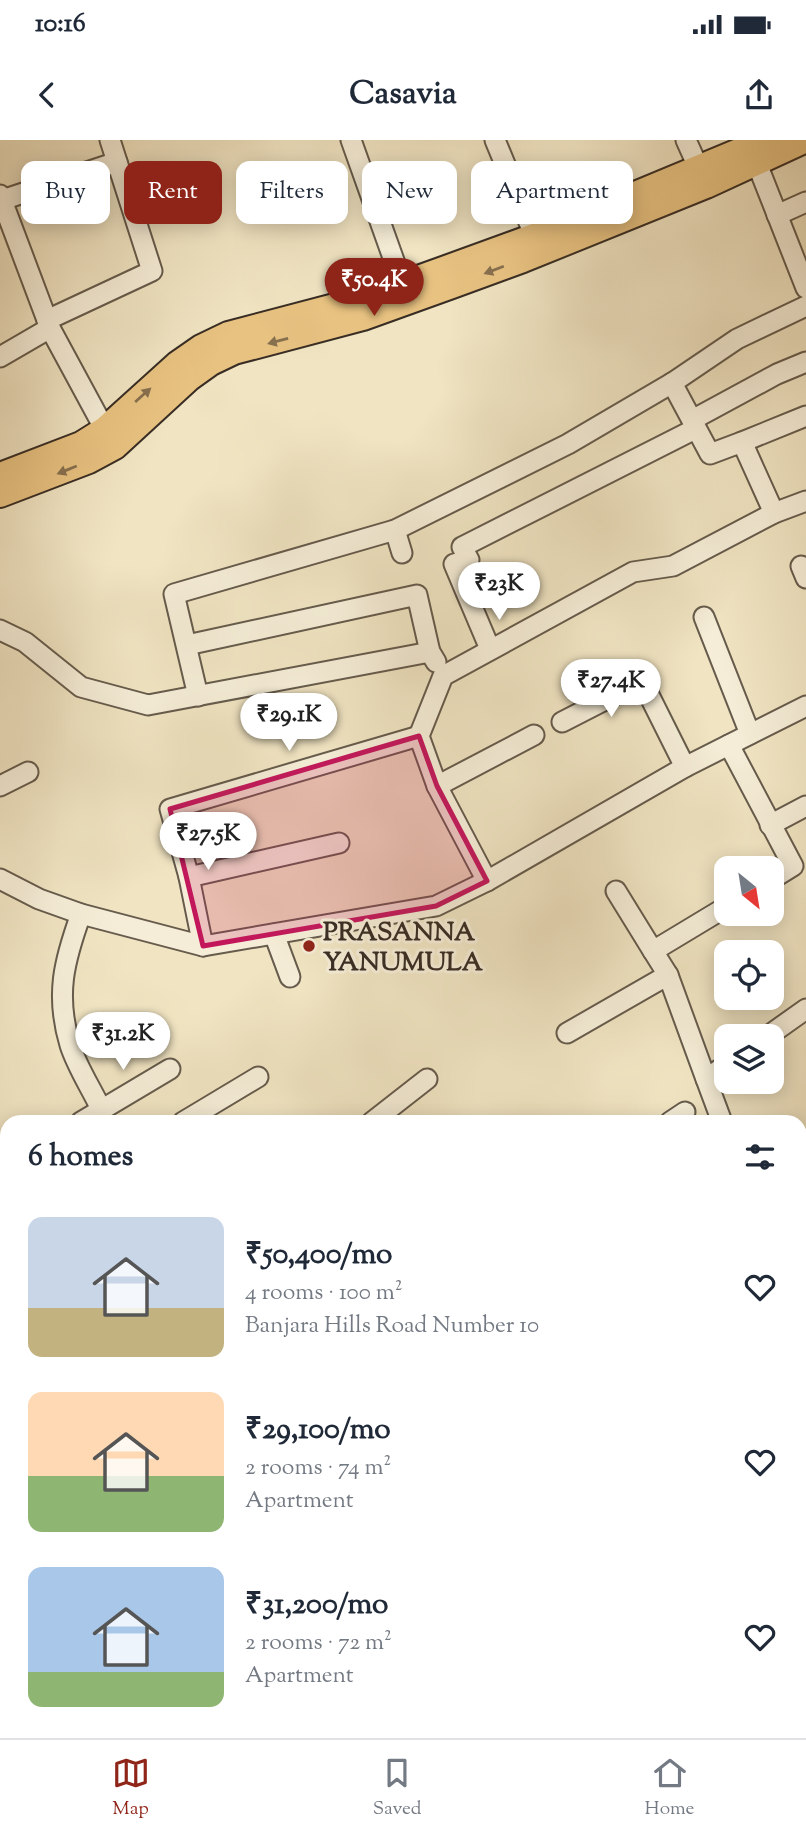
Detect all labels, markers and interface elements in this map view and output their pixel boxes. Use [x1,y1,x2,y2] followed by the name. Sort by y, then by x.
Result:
[35,6,86,43] text: 10:16
[349,72,457,118] text: Casavia
[28,76,66,114] icon: back
[740,76,778,114] icon: share
[21,161,110,224] chip: Buy
[124,161,222,224] chip: Rent
[236,161,348,224] chip: Filters
[362,161,457,224] chip: New
[471,161,633,224] chip: Apartment
[317,258,431,318] pin: ₹50.4K
[341,264,407,297] text: ₹50.4K
[484,265,505,276] one-way arrow
[267,336,289,347] one-way arrow
[134,387,152,403] one-way arrow
[57,464,78,475] one-way arrow
[458,562,540,622] pin: ₹23K
[474,568,524,601] text: ₹23K
[554,660,668,719] pin: ₹27.4K
[577,665,645,698] text: ₹27.4K
[232,694,346,753] pin: ₹29.1K
[256,699,322,732] text: ₹29.1K
[151,812,265,872] pin: ₹27.5K
[176,818,240,851] text: ₹27.5K
[714,856,784,926] north arrow
[714,856,784,1094] map controls
[323,915,484,982] place label: PRASANNA YANUMULA
[301,938,317,954] marker: PRASANNA YANUMULA
[714,940,784,1010] button: locate
[66,1012,180,1072] pin: ₹31.2K
[91,1018,155,1051] text: ₹31.2K
[714,1024,784,1094] button: layers
[28,1136,133,1179] text: 6 homes
[741,1138,779,1176] icon: filters
[245,1234,392,1277] text: ₹50,400/mo
[84,1245,168,1329] icon: home
[741,1268,779,1306] icon: heart
[245,1277,403,1310] text: 4 rooms · 100 m²
[245,1310,539,1343] text: Banjara Hills Road Number 10
[245,1409,391,1452] text: ₹29,100/mo
[84,1420,168,1504] icon: home
[741,1443,779,1481] icon: heart
[245,1452,391,1485] text: 2 rooms · 74 m²
[245,1485,354,1518] text: Apartment
[245,1584,389,1627] text: ₹31,200/mo
[84,1595,168,1679] icon: home
[741,1618,779,1656] icon: heart
[245,1627,392,1660] text: 2 rooms · 72 m²
[245,1660,354,1693] text: Apartment
[112,1754,150,1823] tab: Map
[373,1754,421,1823] tab: Saved
[645,1754,694,1823] tab: Home

